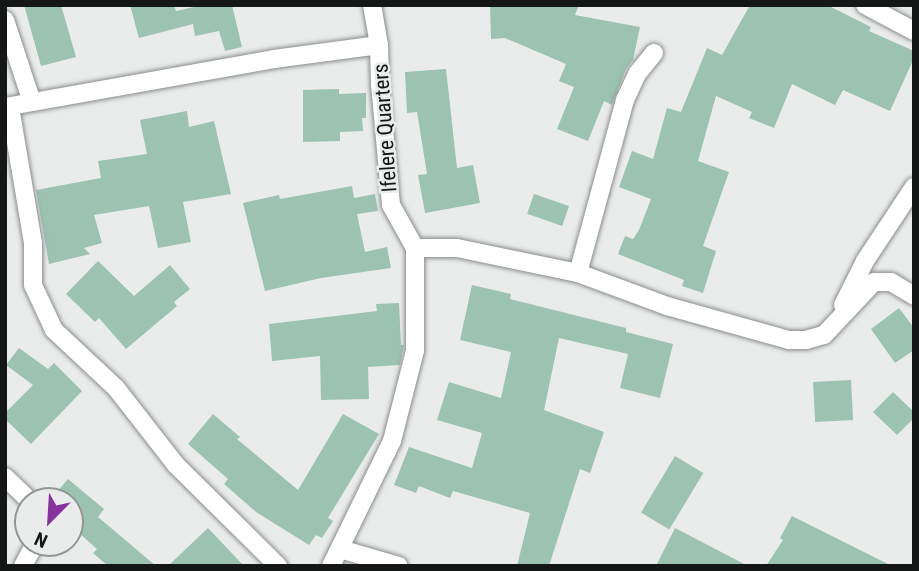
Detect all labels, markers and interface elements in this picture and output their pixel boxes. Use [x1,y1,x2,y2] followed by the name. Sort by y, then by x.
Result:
[368,63,402,193] street label: Ifelere Quarters
[14,487,84,557] north arrow
[31,527,51,553] text: N

